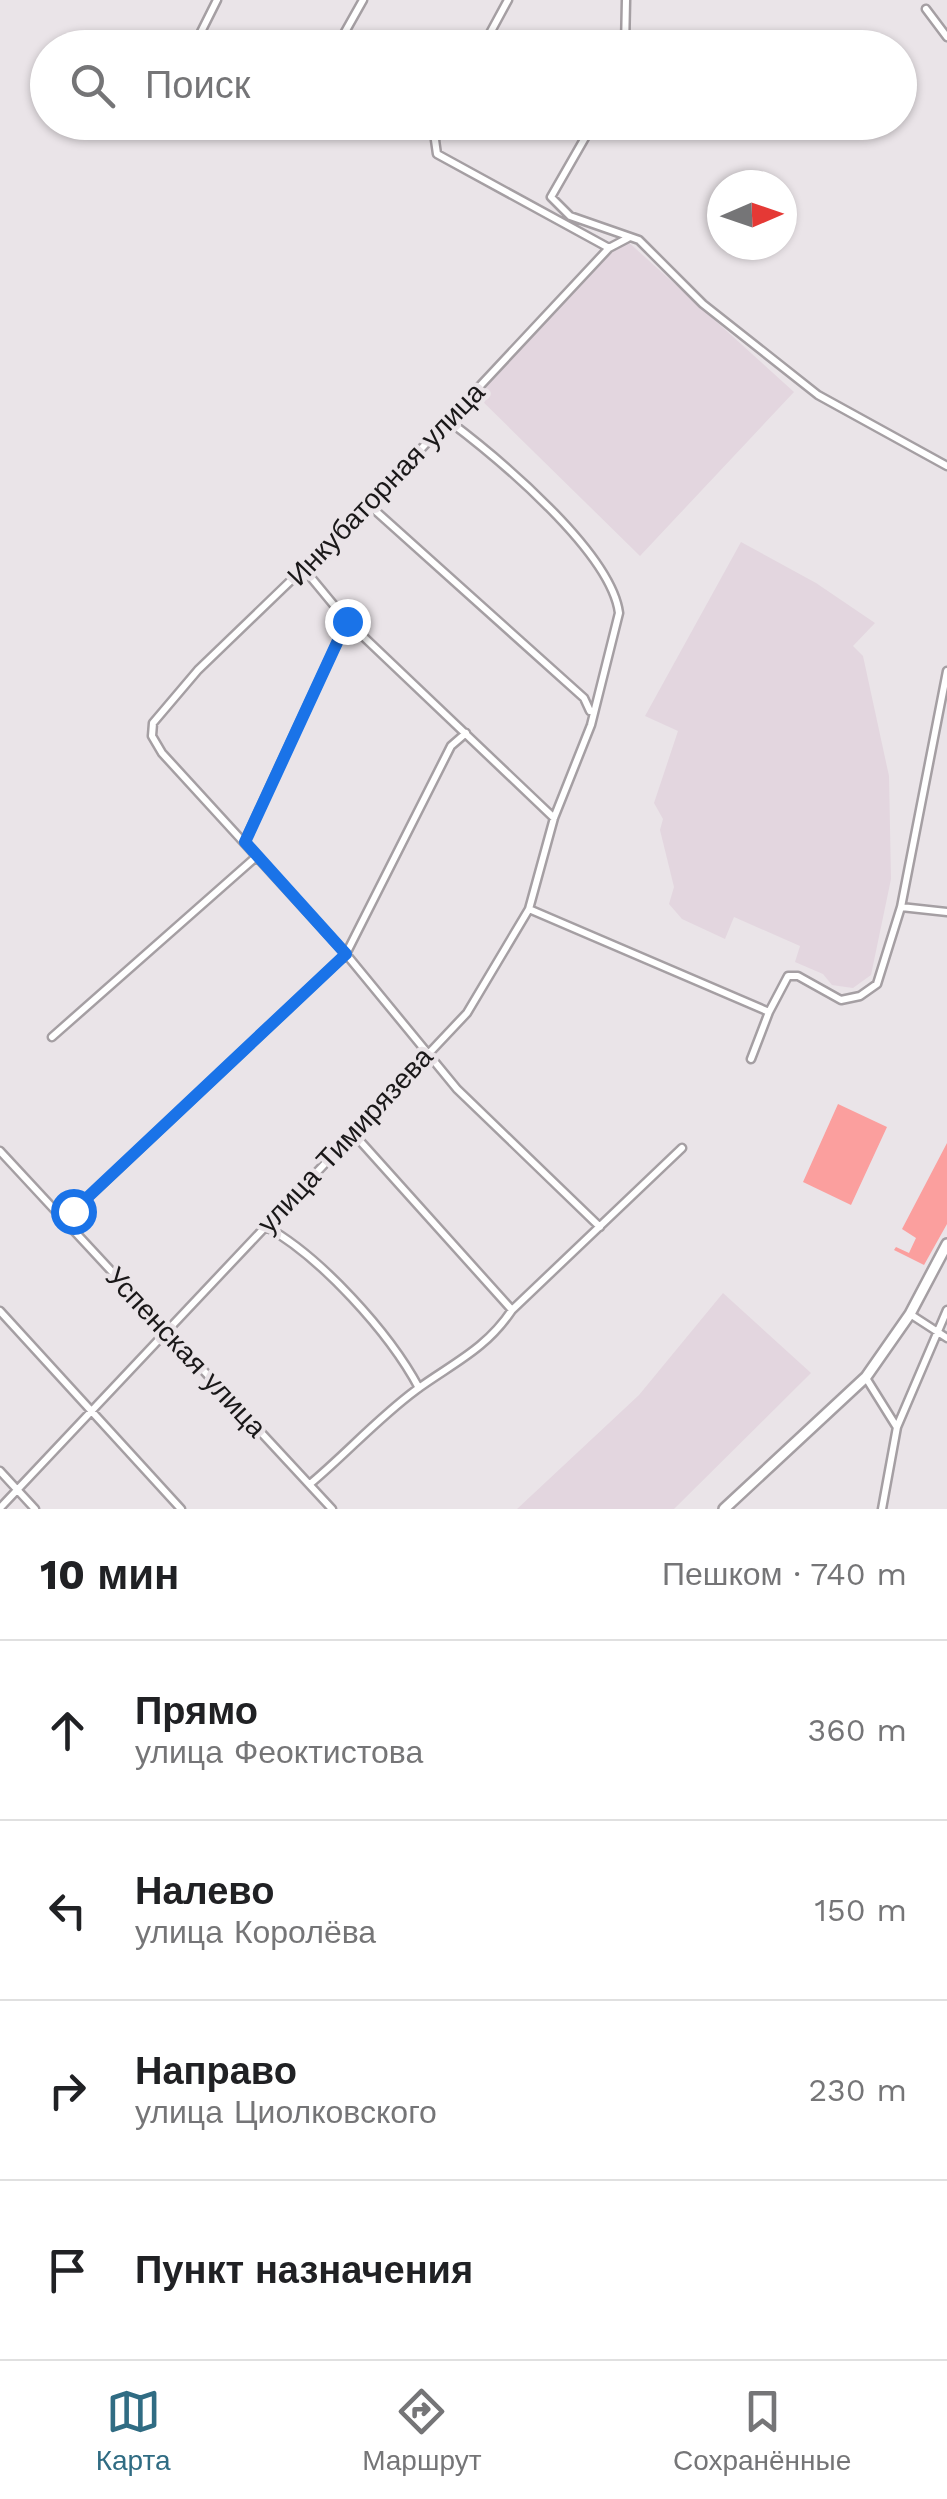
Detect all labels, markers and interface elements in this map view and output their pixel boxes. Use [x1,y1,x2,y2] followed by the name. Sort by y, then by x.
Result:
[30,30,917,140] search box
[65,58,120,113] icon: search
[145,63,250,107] text: Поиск
[707,170,797,260] north arrow
[281,375,492,592] street label: Инкубаторная улица
[325,599,371,645] route end
[251,1040,440,1240] street label: улица Тимирязева
[51,1189,97,1235] route start
[99,1260,273,1444] street label: Успенская улица
[40,1550,179,1599] text: 10 мин
[662,1555,907,1593] text: Пешком · 740 m
[135,1689,258,1733] text: Прямо
[40,1703,95,1758] icon: ahead
[808,1711,907,1749] text: 360 m
[135,1733,423,1771] text: улица Феоктистова
[135,1869,274,1913] text: Налево
[40,1883,95,1938] icon: left
[815,1891,907,1929] text: 150 m
[135,1913,376,1951] text: улица Королёва
[135,2049,297,2093] text: Направо
[40,2063,95,2118] icon: right
[808,2071,907,2109] text: 230 m
[135,2093,437,2131] text: улица Циолковского
[40,2243,95,2298] icon: arrive
[135,2248,473,2292] text: Пункт назначения
[96,2384,171,2477] tab: Карта
[362,2384,481,2477] tab: Маршрут
[673,2384,851,2477] tab: Сохранённые

